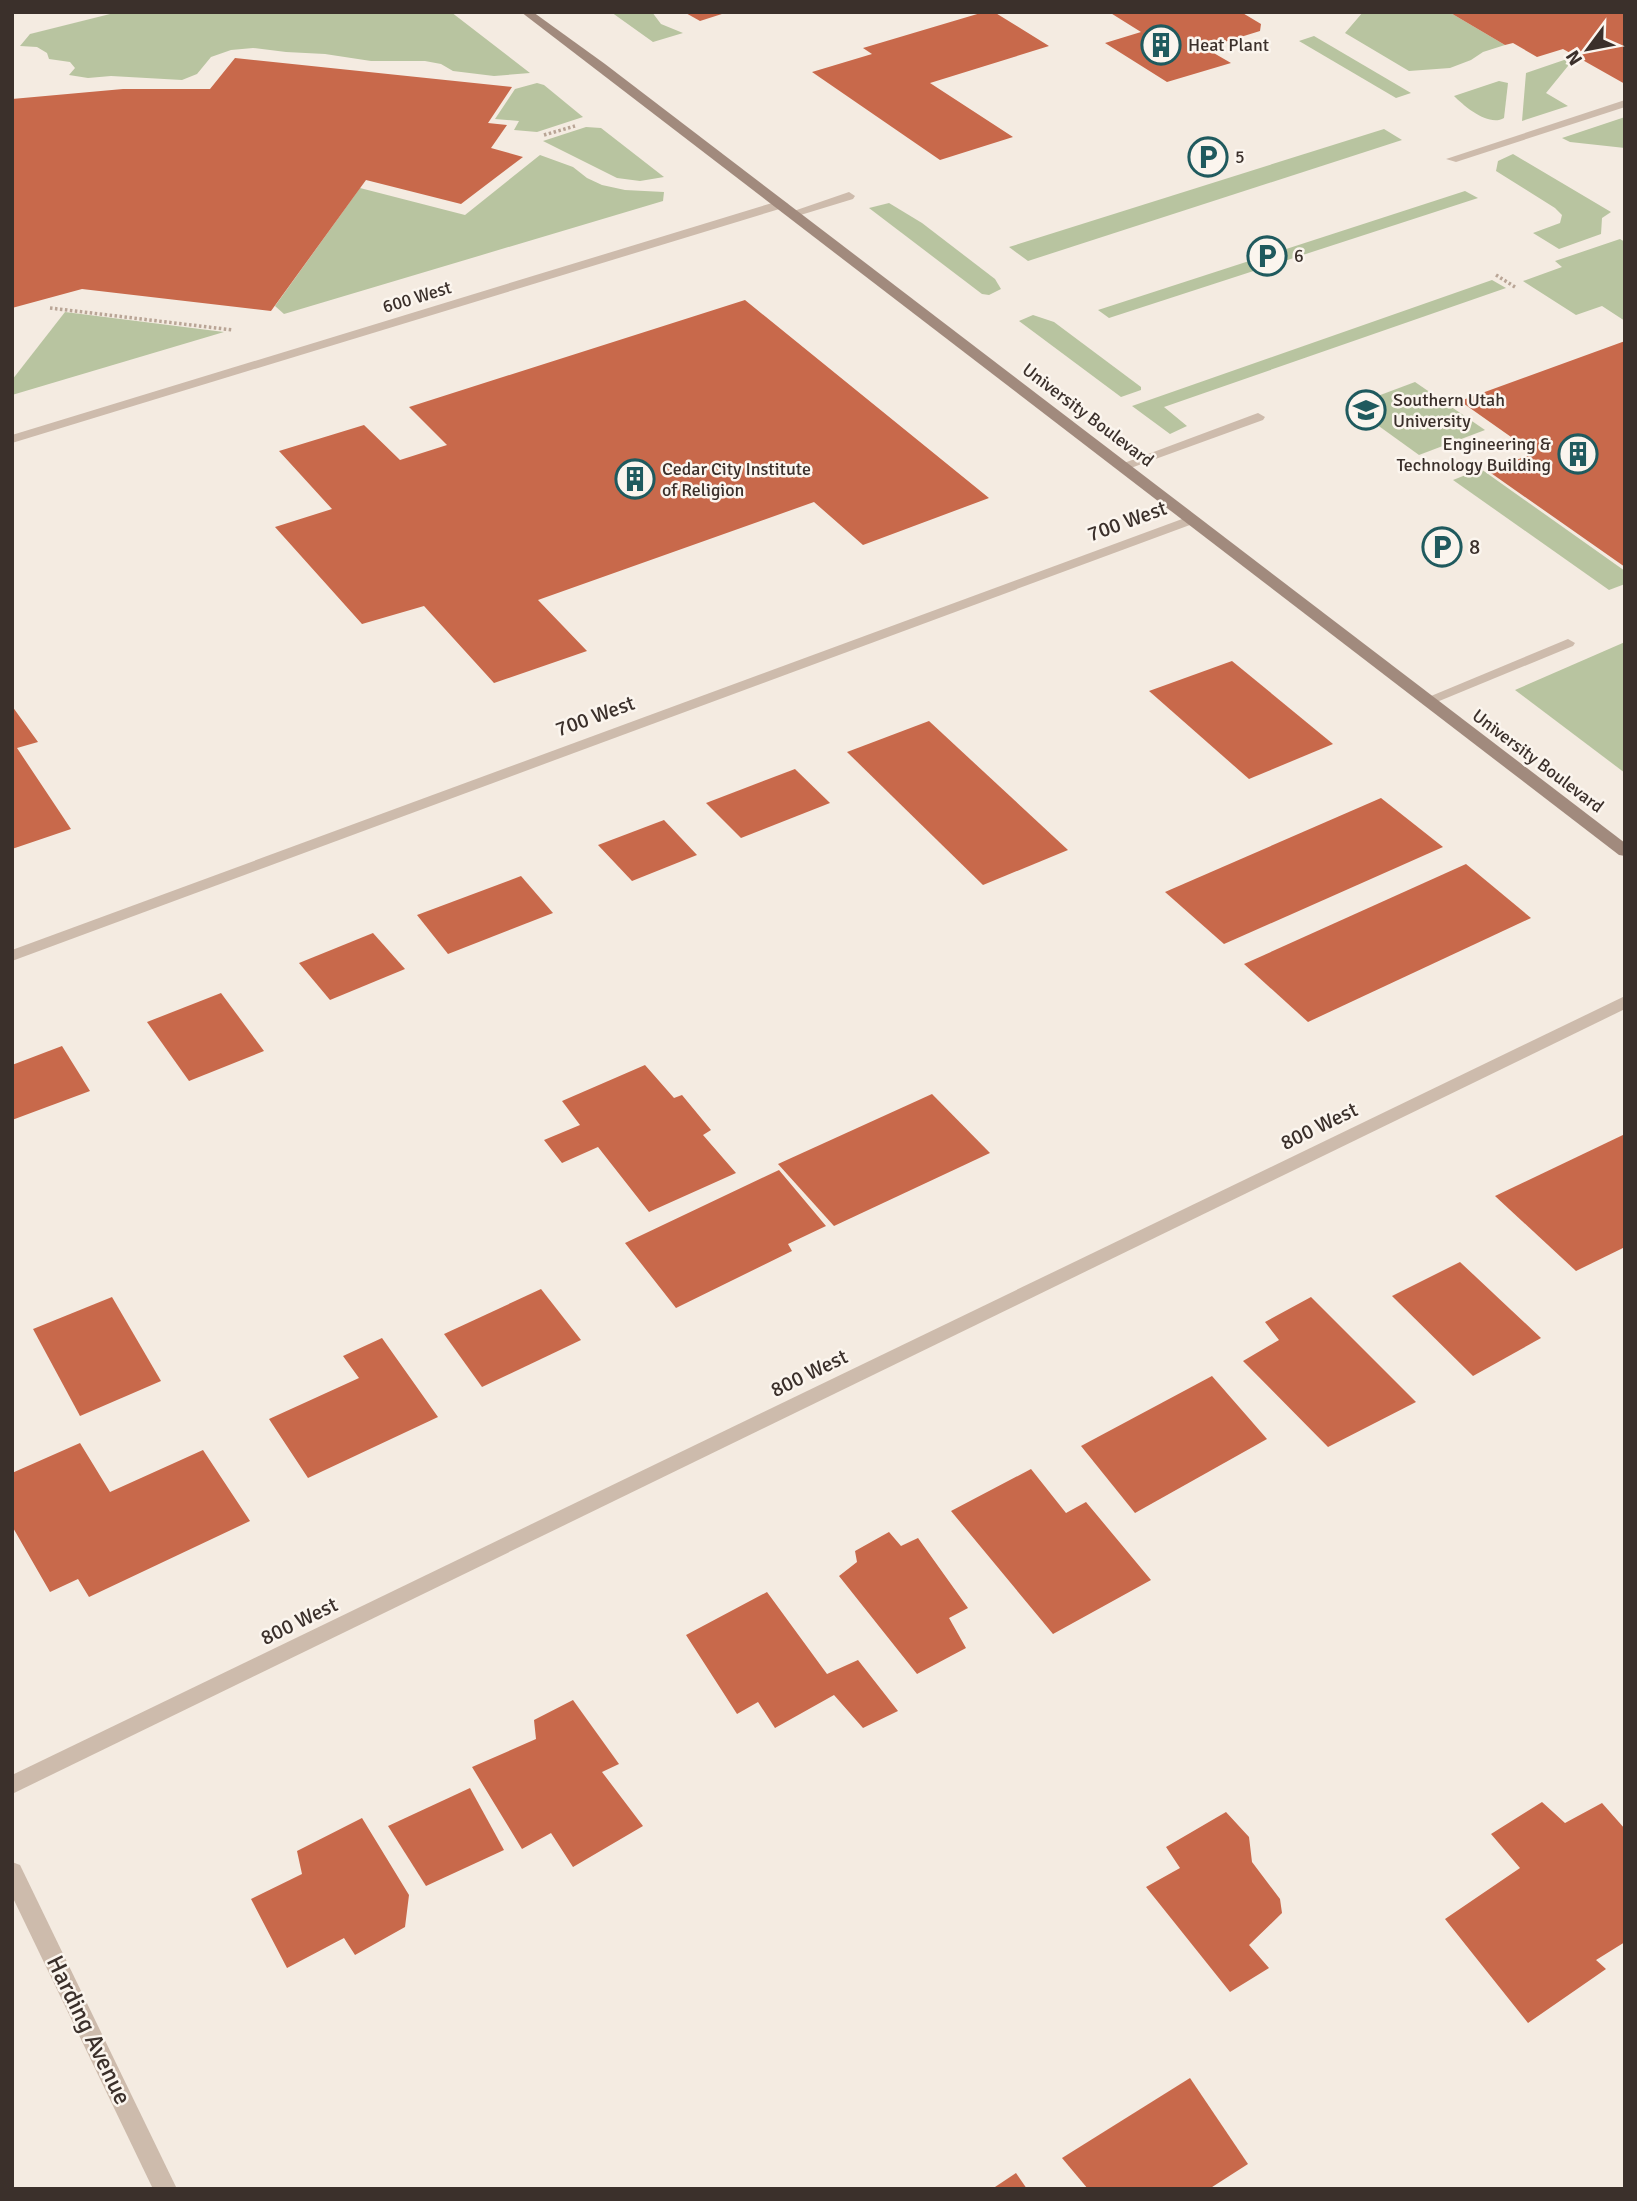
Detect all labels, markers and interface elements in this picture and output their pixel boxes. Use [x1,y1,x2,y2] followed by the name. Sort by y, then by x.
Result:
[1553,14,1623,84] north arrow
[1140,24,1182,66] building icon: Heat Plant
[1188,34,1269,56] place label: Heat Plant
[1561,46,1588,69] text: N
[1187,136,1229,178] parking icon: 5
[1235,146,1245,168] place label: 5
[1246,235,1288,277] parking icon: 6
[1294,245,1304,267] place label: 6
[380,276,454,318] street label: 600 West
[1018,358,1158,472] street label: University Boulevard
[1345,389,1387,431] school or university icon: Southern Utah University
[1393,389,1505,432] place label: Southern Utah University
[1396,433,1551,476] place label: Engineering & Technology Building
[1557,433,1599,475] building icon: Engineering & Technology Building
[614,458,656,500] building icon: Cedar City Institute of Religion
[662,458,811,501] place label: Cedar City Institute of Religion
[1084,495,1170,547] street label: 700 West
[1421,526,1463,568] parking icon: 8
[1469,534,1480,560] place label: 8
[552,690,638,742] street label: 700 West
[1468,704,1608,818] street label: University Boulevard
[1276,1096,1362,1156] street label: 800 West
[766,1343,852,1403] street label: 800 West
[256,1591,342,1651] street label: 800 West
[40,1951,138,2109] street label: Harding Avenue

